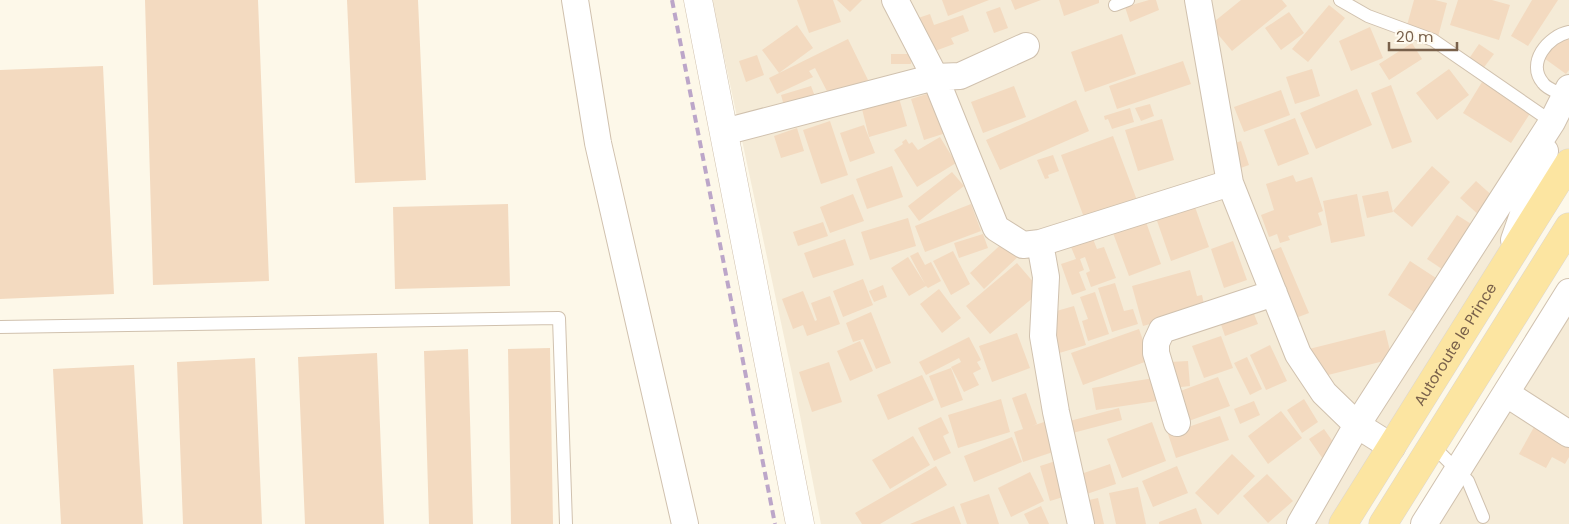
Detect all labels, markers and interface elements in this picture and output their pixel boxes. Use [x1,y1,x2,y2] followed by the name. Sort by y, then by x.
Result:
[1389,20,1456,52] scale bar
[1396,26,1434,47] text: 20 m
[1409,279,1502,410] street label: Autoroute le Prince

